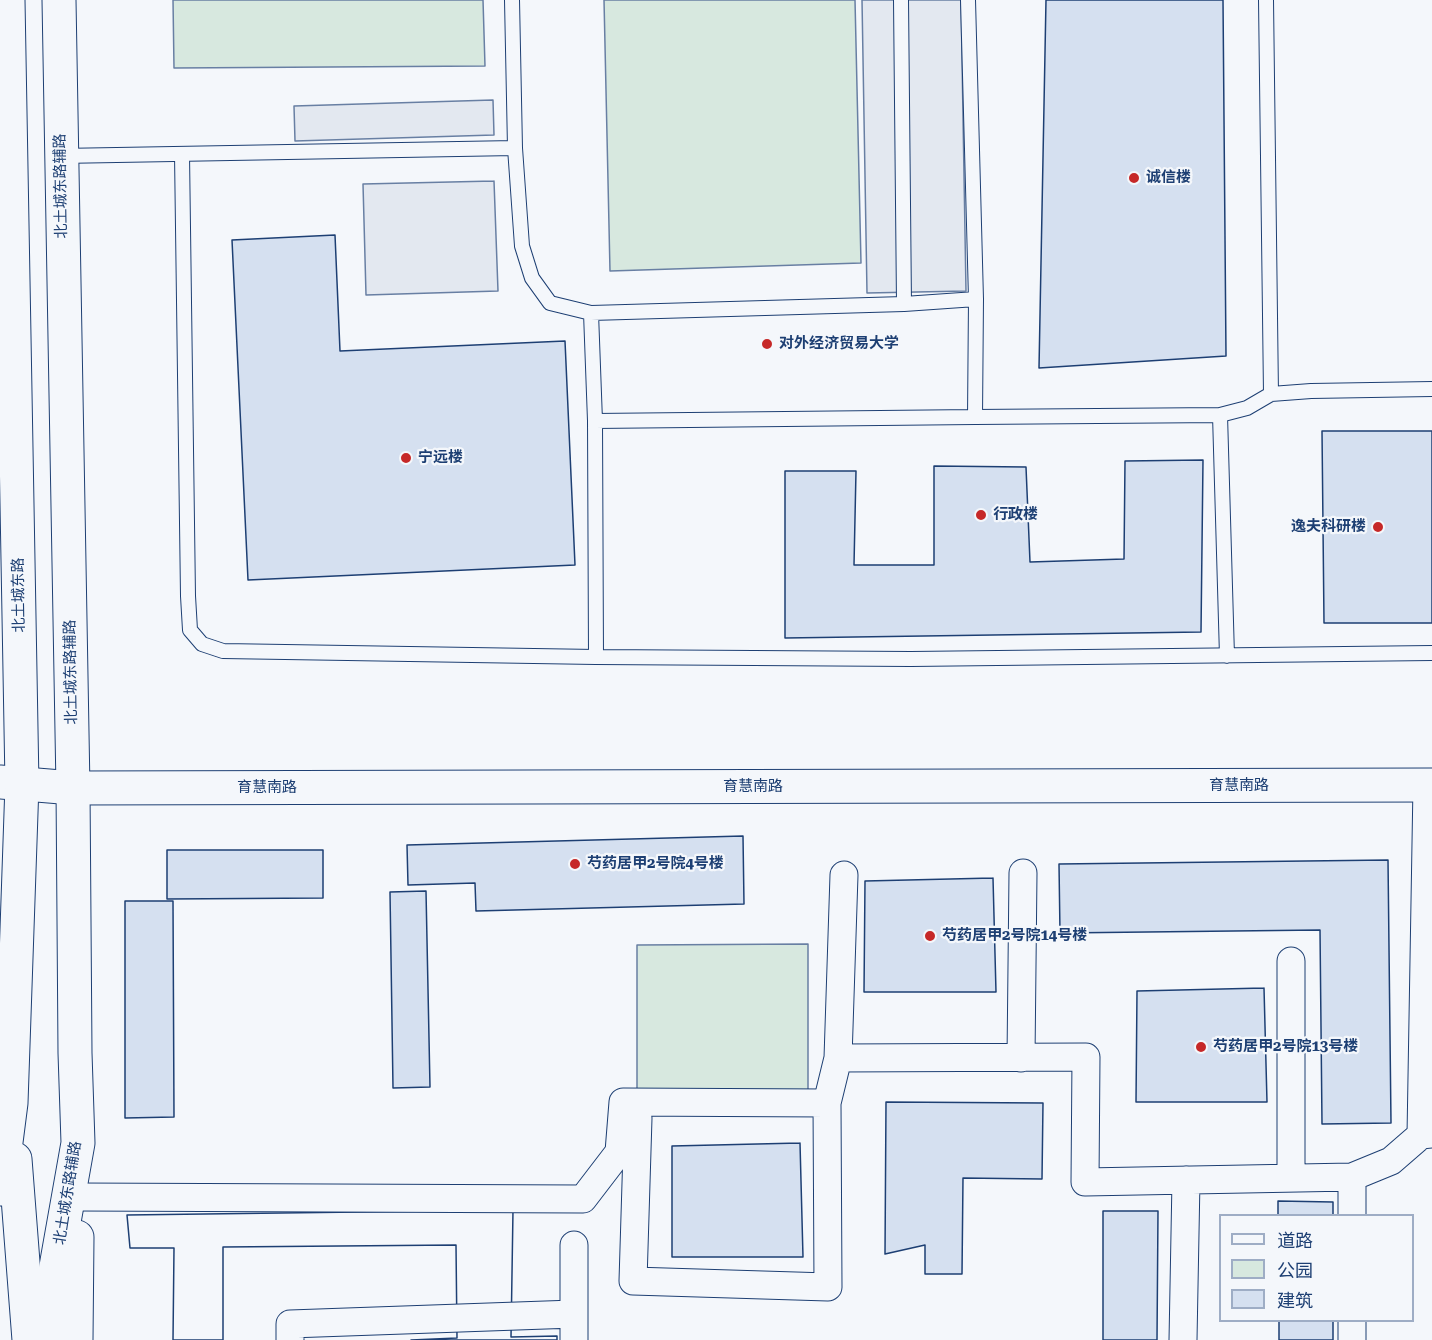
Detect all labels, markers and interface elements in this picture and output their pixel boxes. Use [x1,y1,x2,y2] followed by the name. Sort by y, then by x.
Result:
[51,133,71,239] street label: 北土城东路辅路
[1146,169,1191,187] place label: 诚信楼
[1127,171,1141,185] marker: 诚信楼
[779,335,899,353] place label: 对外经济贸易大学
[760,337,774,351] marker: 对外经济贸易大学
[418,449,463,467] place label: 宁远楼
[399,451,413,465] marker: 宁远楼
[993,506,1038,524] place label: 行政楼
[974,508,988,522] marker: 行政楼
[1291,518,1366,536] place label: 逸夫科研楼
[1371,520,1385,534] marker: 逸夫科研楼
[9,557,29,633] street label: 北土城东路
[61,619,81,725] street label: 北土城东路辅路
[1209,777,1269,795] street label: 育慧南路
[723,778,783,796] street label: 育慧南路
[237,779,297,797] street label: 育慧南路
[587,855,724,873] place label: 芍药居甲2号院4号楼
[568,857,582,871] marker: 芍药居甲2号院4号楼
[942,927,1087,945] place label: 芍药居甲2号院14号楼
[923,929,937,943] marker: 芍药居甲2号院14号楼
[1213,1038,1358,1056] place label: 芍药居甲2号院13号楼
[1194,1040,1208,1054] marker: 芍药居甲2号院13号楼
[51,1140,85,1246] street label: 北土城东路辅路
[1219,1214,1414,1322] legend
[1277,1230,1313,1251] text: 道路
[1277,1260,1313,1281] text: 公园
[1277,1290,1313,1311] text: 建筑

